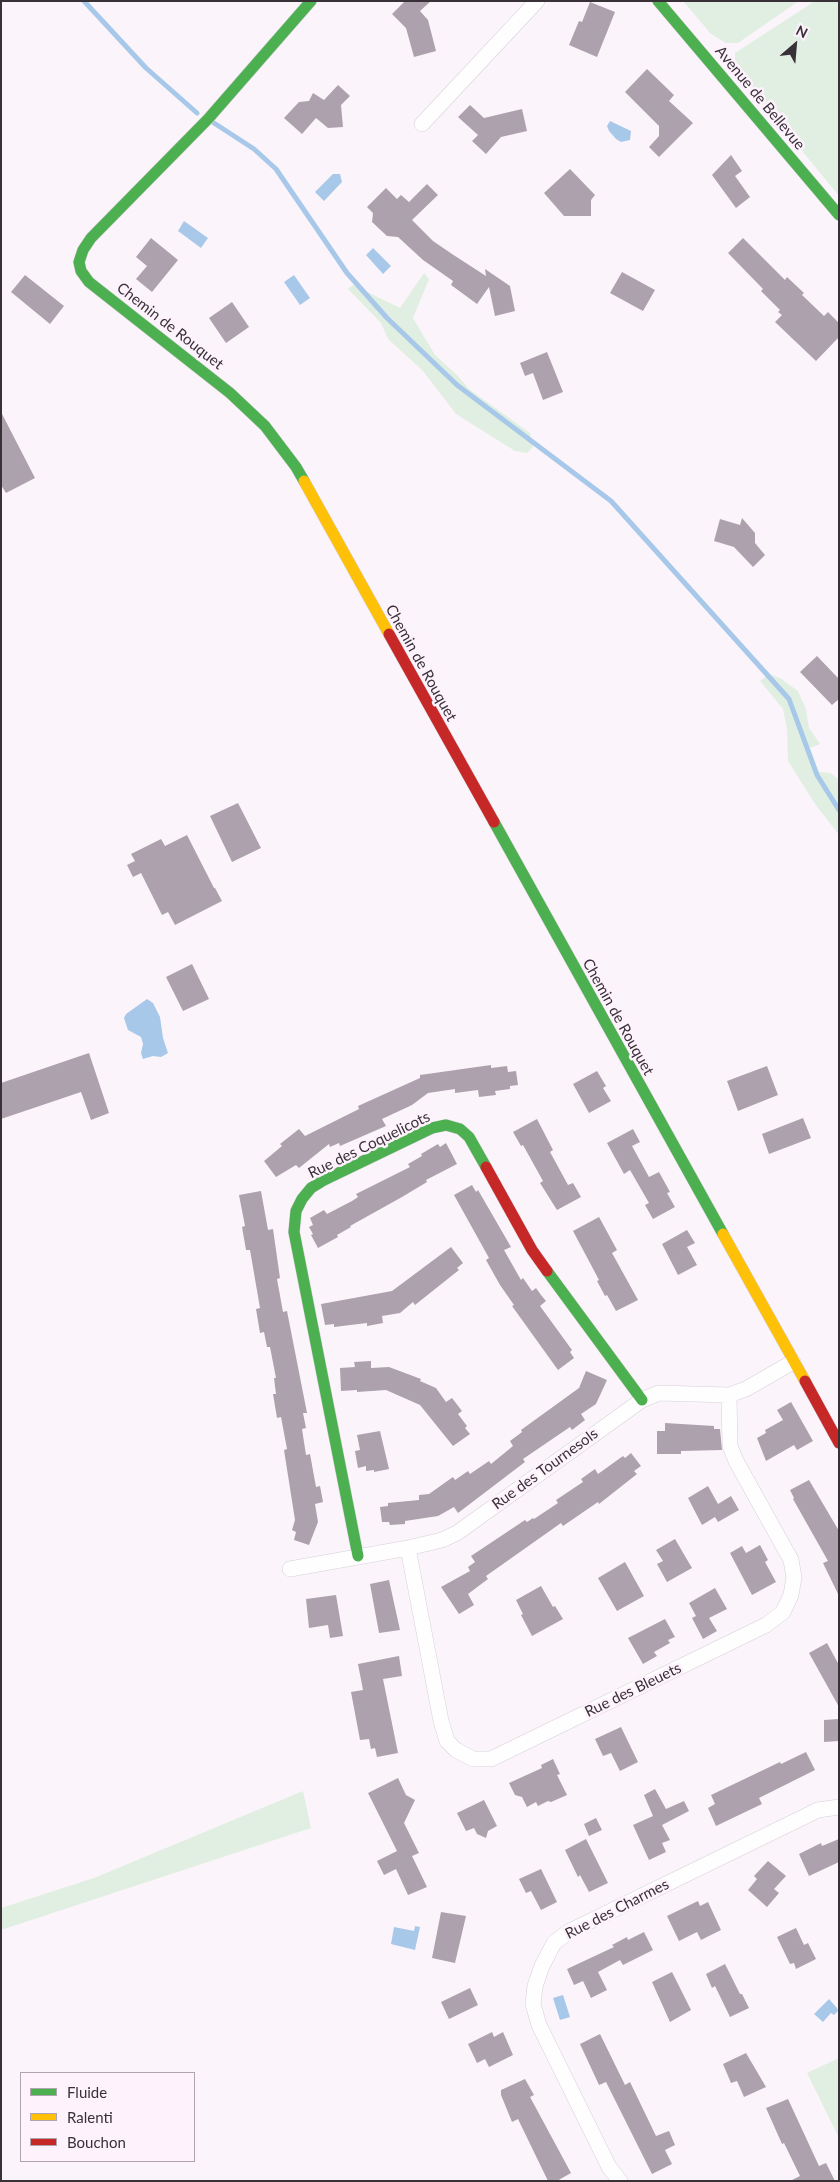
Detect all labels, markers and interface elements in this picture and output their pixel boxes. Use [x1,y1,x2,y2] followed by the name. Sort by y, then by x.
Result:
[770,20,820,70] north arrow
[793,21,811,41] text: N
[711,42,809,154] street label: Avenue de Bellevue
[113,279,227,373] street label: Chemin de Rouquet
[382,602,460,724] street label: Chemin de Rouquet
[579,956,657,1078] street label: Chemin de Rouquet
[305,1108,433,1182] street label: Rue des Coquelicots
[489,1425,601,1513] street label: Rue des Tournesols
[582,1659,684,1721] street label: Rue des Bleuets
[562,1875,672,1943] street label: Rue des Charmes
[20,2072,195,2162] legend
[67,2083,107,2101] text: Fluide
[67,2108,113,2126] text: Ralenti
[67,2133,126,2151] text: Bouchon

